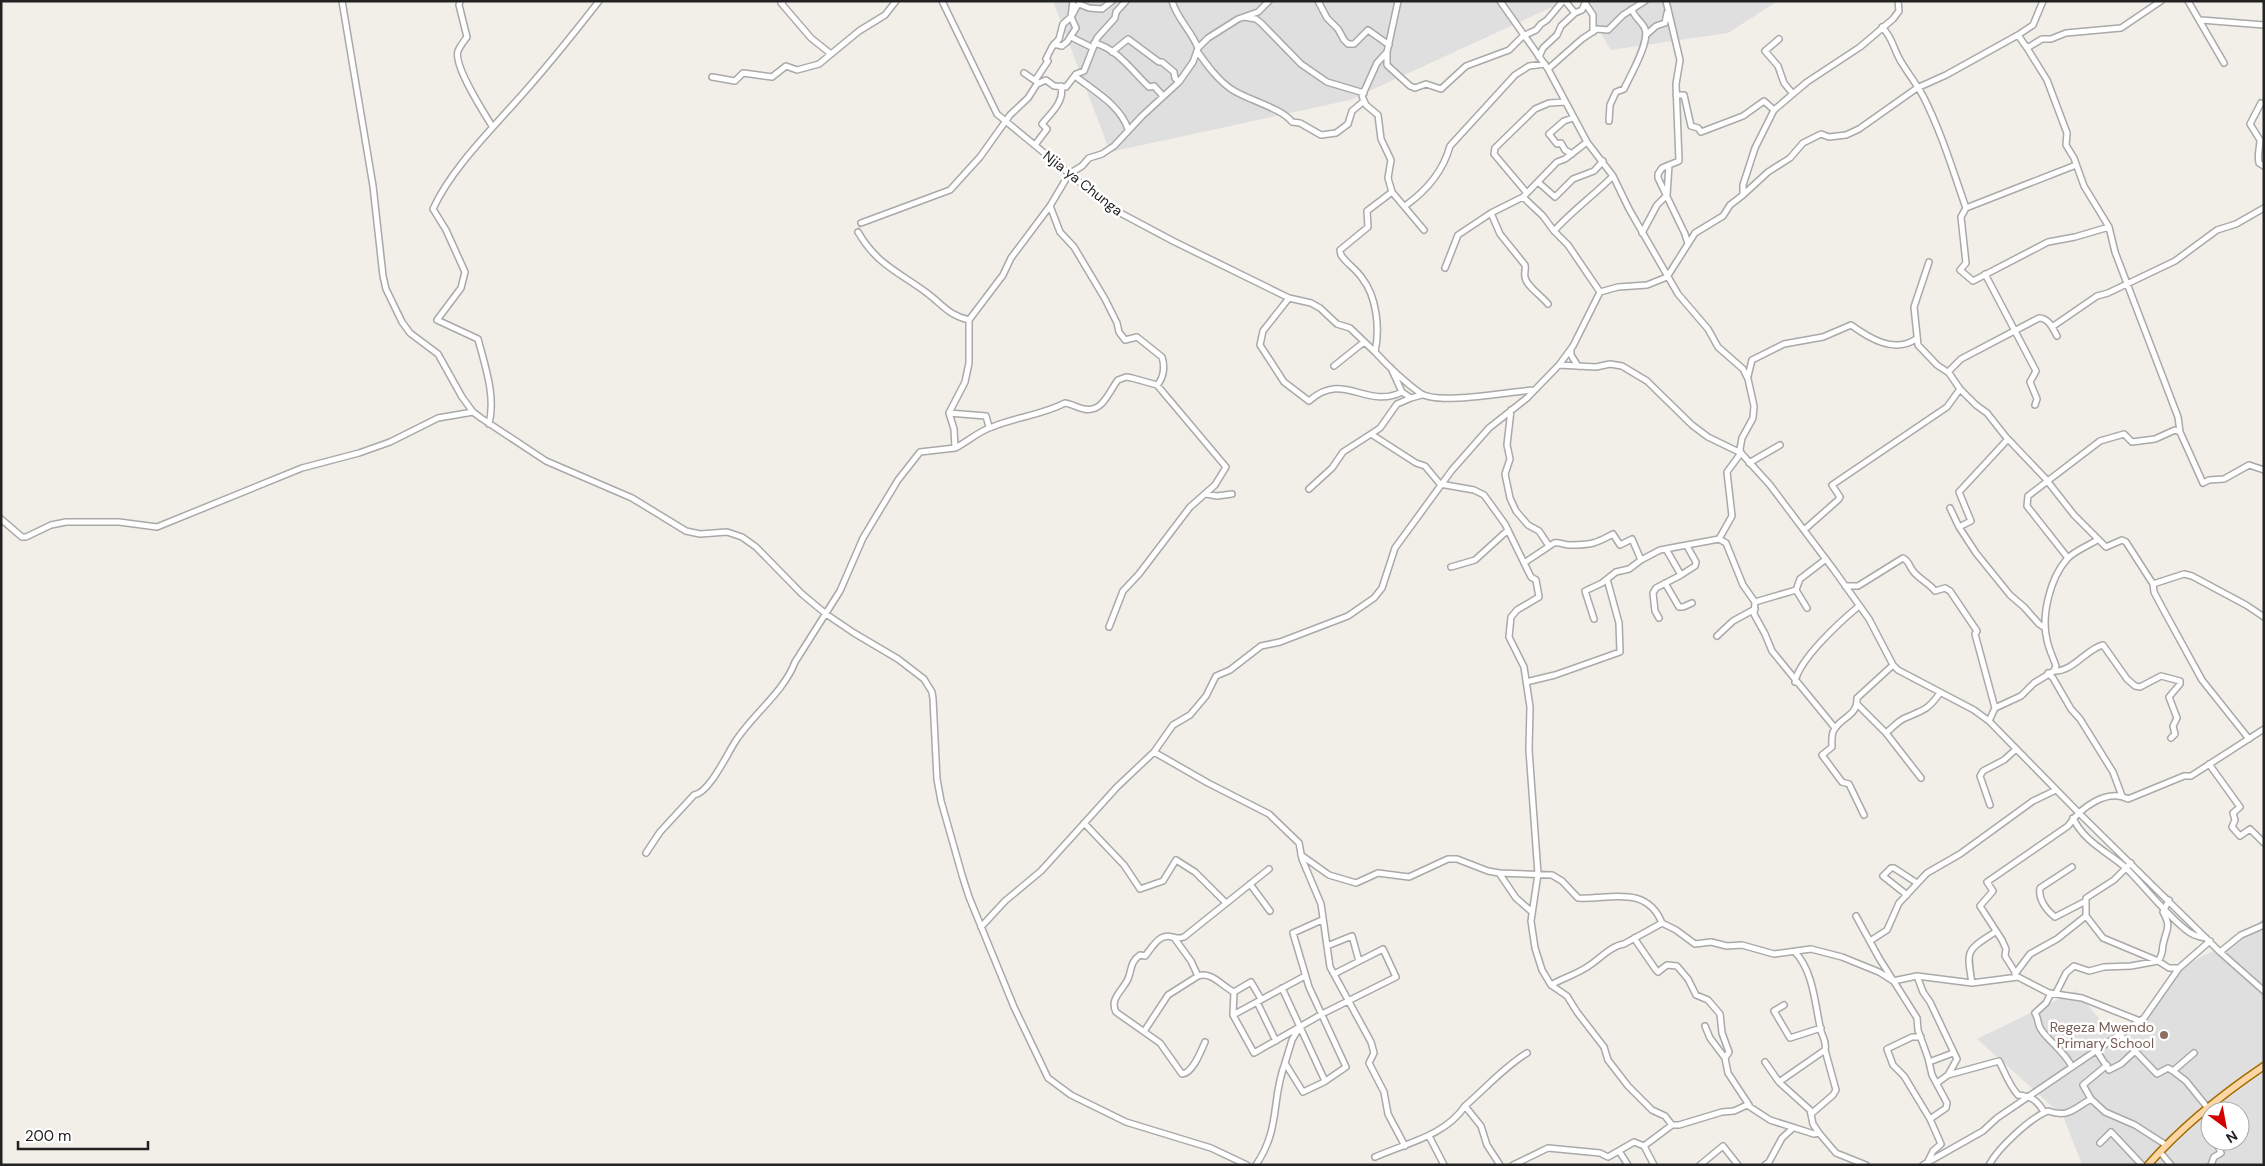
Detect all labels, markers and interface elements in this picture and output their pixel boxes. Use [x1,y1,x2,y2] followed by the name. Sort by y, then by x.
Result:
[1040,146,1126,220] street label: Njia ya Chunga
[2050,1018,2154,1052] place label: Regeza Mwendo Primary School
[2158,1029,2170,1041] marker: Regeza Mwendo Primary School
[2200,1101,2250,1151] north arrow
[18,1118,148,1150] scale bar
[25,1126,71,1146] text: 200 m
[2223,1127,2241,1147] text: N

